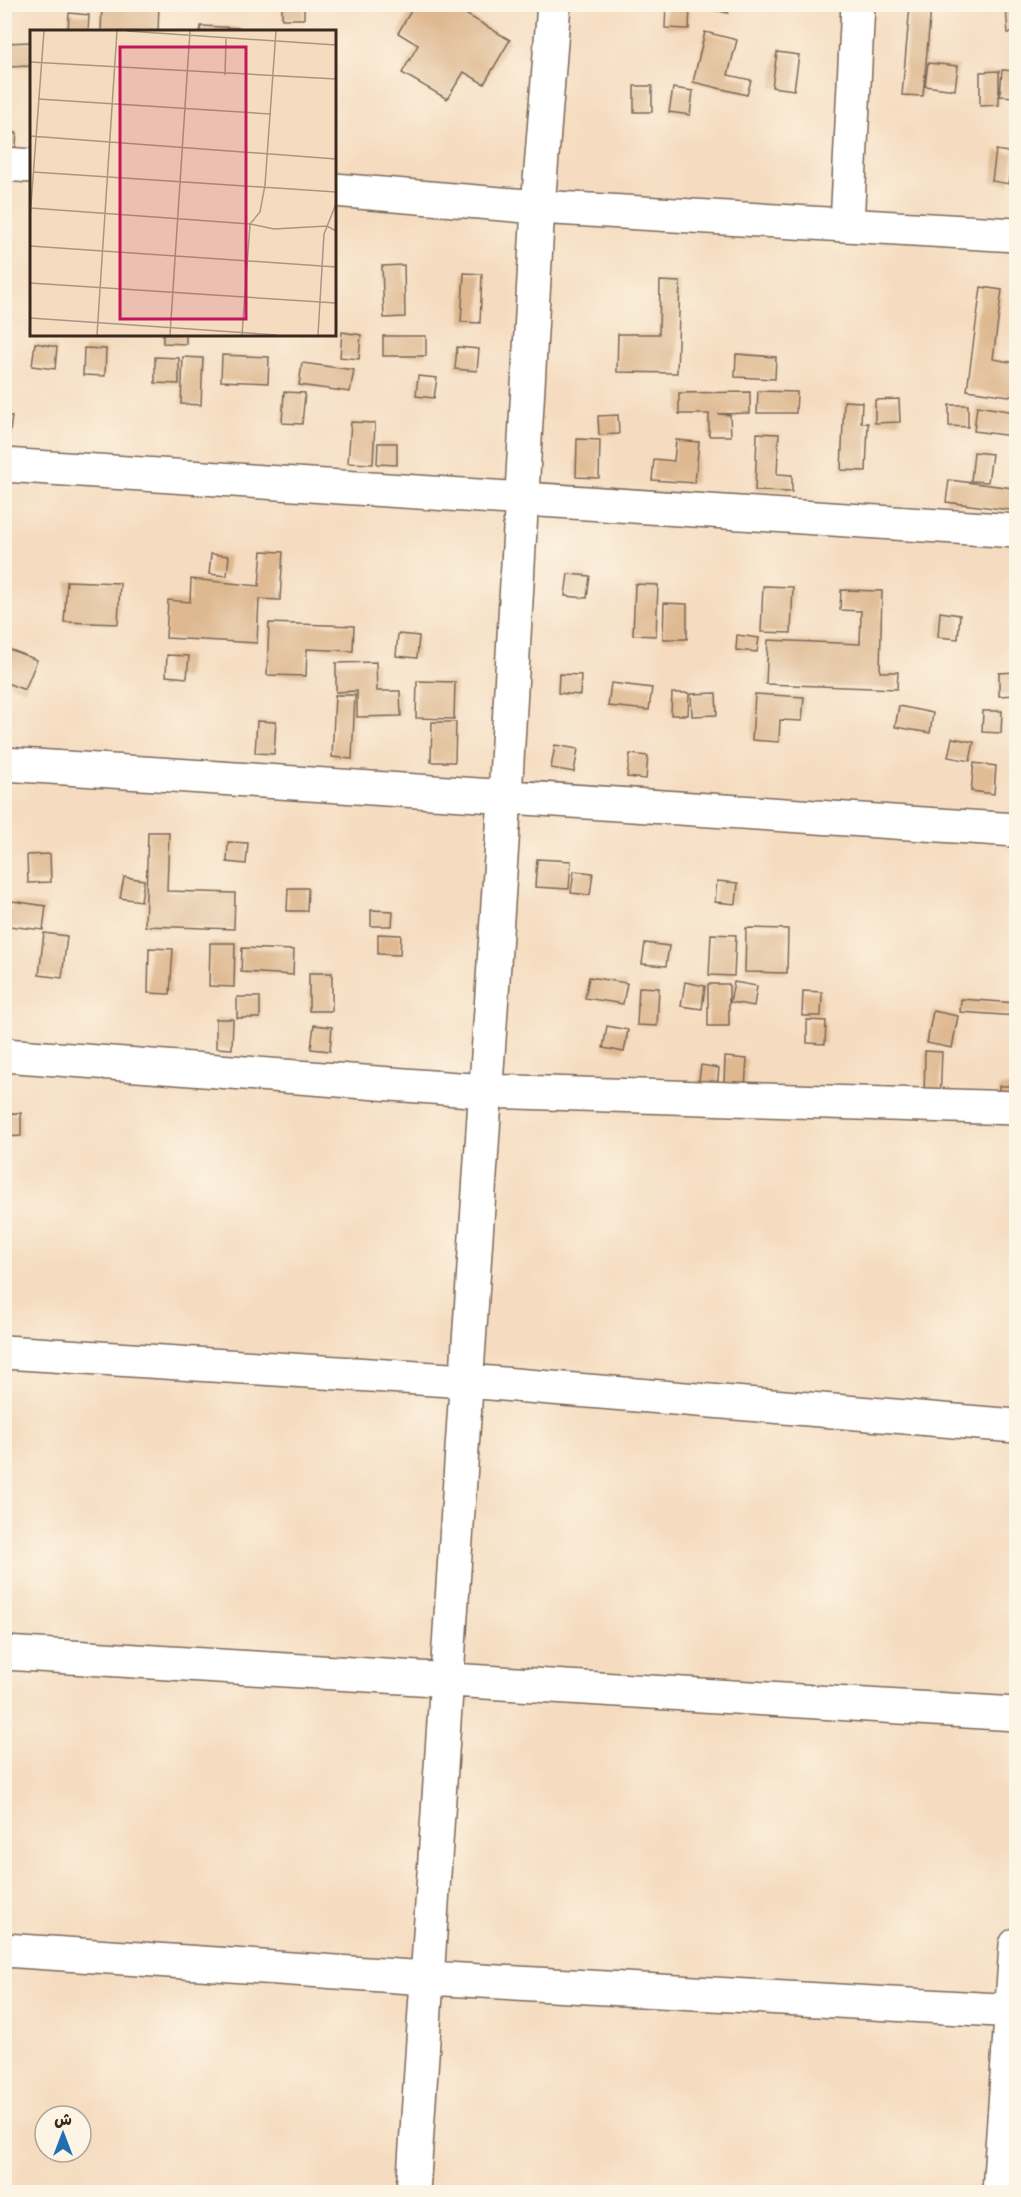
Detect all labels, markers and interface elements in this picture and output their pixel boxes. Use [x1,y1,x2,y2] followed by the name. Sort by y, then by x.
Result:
[30,30,336,336] inset map
[33,2104,93,2164] north arrow
[54,2108,72,2129] text: ش

